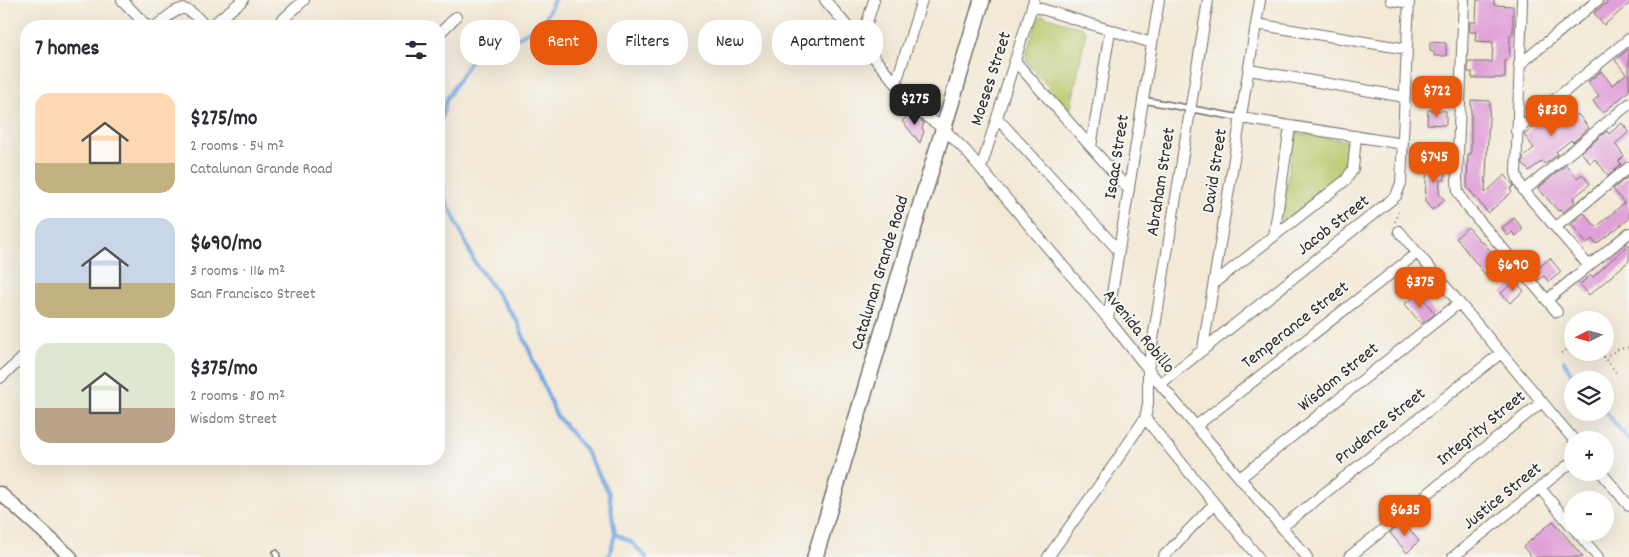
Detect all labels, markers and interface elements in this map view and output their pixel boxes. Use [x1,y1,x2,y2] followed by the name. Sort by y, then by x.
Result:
[460,20,520,65] chip: Buy
[530,20,597,65] chip: Rent
[607,20,688,65] chip: Filters
[698,20,762,65] chip: New
[772,20,883,65] chip: Apartment
[965,28,1019,129] street label: Moeses Street
[35,35,99,65] text: 7 homes
[402,36,430,64] icon: filters
[1407,76,1467,118] pin: $722
[1423,80,1451,103] text: $722
[885,84,945,126] pin: $275
[901,88,929,111] text: $275
[1522,94,1582,137] pin: $830
[1537,99,1567,122] text: $830
[190,105,257,135] text: $275/mo
[75,113,135,173] icon: home
[1099,113,1137,201] street label: Isaac Street
[1141,126,1183,238] street label: Abraham Street
[1197,127,1235,215] street label: David Street
[190,135,284,158] text: 2 rooms · 54 m²
[1404,142,1464,184] pin: $745
[1420,146,1448,169] text: $745
[190,158,333,181] text: Catalunan Grande Road
[1292,189,1376,262] street label: Jacob Street
[846,193,916,353] street label: Catalunan Grande Road
[190,230,262,260] text: $690/mo
[75,238,135,298] icon: home
[1483,250,1543,292] pin: $690
[1497,254,1529,277] text: $690
[190,260,285,283] text: 3 rooms · 116 m²
[1390,266,1450,309] pin: $375
[1406,271,1434,294] text: $375
[1237,276,1355,376] street label: Temperance Street
[190,283,316,306] text: San Francisco Street
[1096,284,1180,380] street label: Avenida Robillo
[1564,311,1614,361] north arrow
[1564,311,1614,541] map controls
[1293,337,1385,419] street label: Wisdom Street
[190,355,258,385] text: $375/mo
[75,363,135,423] icon: home
[1564,371,1614,421] button: layers
[1330,382,1432,471] street label: Prudence Street
[190,385,285,408] text: 2 rooms · 80 m²
[1432,385,1532,473] street label: Integrity Street
[190,408,277,431] text: Wisdom Street
[1564,431,1614,481] button: +
[1458,457,1548,537] street label: Justice Street
[1564,491,1614,541] button: −
[1375,494,1435,537] pin: $635
[1390,499,1420,522] text: $635

